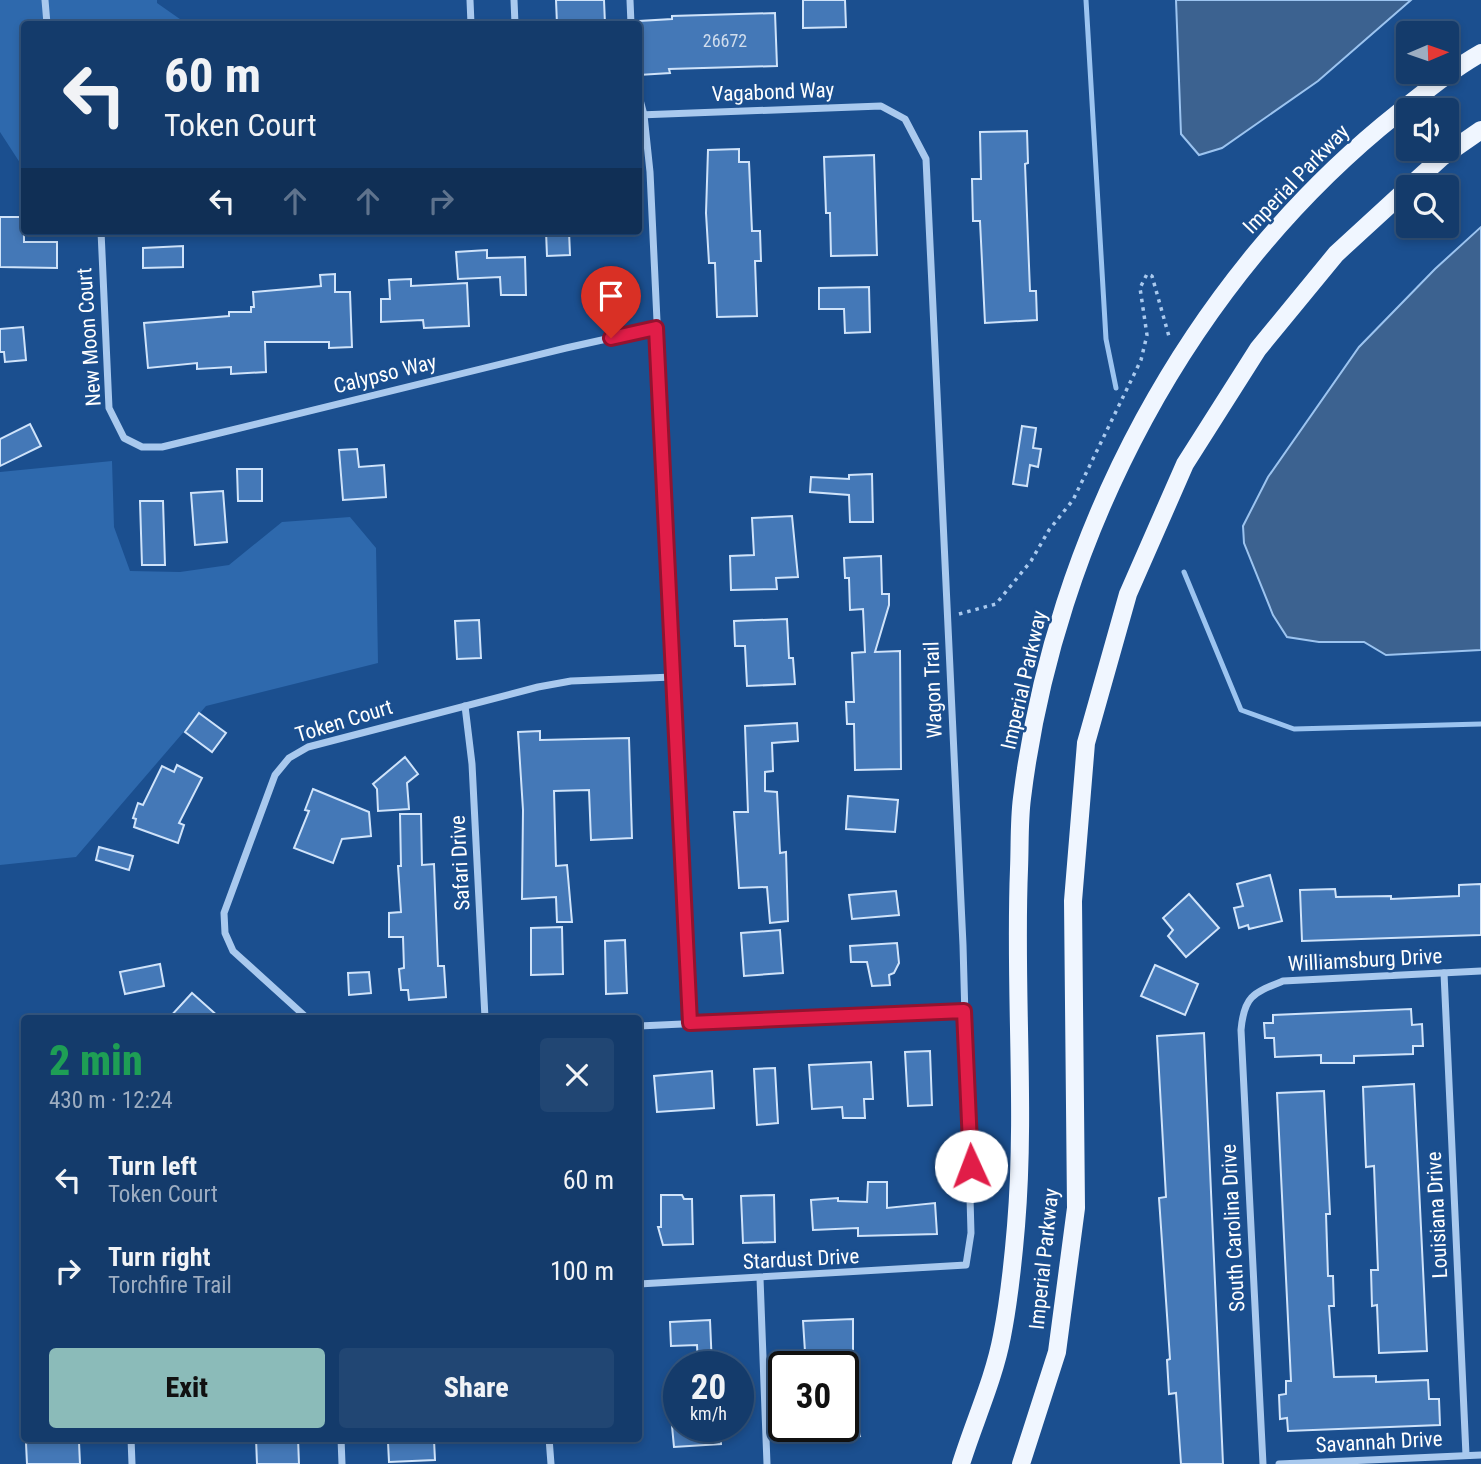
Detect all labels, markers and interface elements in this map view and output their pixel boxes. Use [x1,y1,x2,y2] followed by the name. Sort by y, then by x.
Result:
[1396,21,1460,84] north arrow
[1396,21,1459,238] map controls
[703,30,747,51] house number: 26672
[164,47,261,104] text: 60 m
[49,49,140,140] icon: left
[711,78,835,106] street label: Vagabond Way
[1396,98,1459,161] button: sound
[164,106,317,144] text: Token Court
[1238,119,1354,238] street label: Imperial Parkway
[1396,175,1459,238] button: search
[203,182,241,220] icon: left
[276,182,314,220] icon: ahead
[349,182,387,220] icon: ahead
[422,182,460,220] icon: right
[581,266,641,338] pin
[72,267,106,407] street label: New Moon Court
[592,277,630,315] icon: arrive
[331,350,439,398] street label: Calypso Way
[996,608,1052,752] street label: Imperial Parkway
[919,641,947,739] street label: Wagon Trail
[293,695,395,747] street label: Token Court
[446,814,474,911] street label: Safari Drive
[1287,944,1443,976] street label: Williamsburg Drive
[49,1036,143,1085] text: 2 min
[540,1038,614,1112] button: close
[49,1087,173,1114] text: 430 m · 12:24
[934,1129,1008,1203] position arrow
[1217,1143,1249,1313] street label: South Carolina Drive
[108,1151,197,1181] text: Turn left
[1422,1151,1452,1279] street label: Louisiana Drive
[49,1161,87,1199] icon: left
[563,1165,614,1195] text: 60 m
[108,1181,218,1208] text: Token Court
[1025,1187,1063,1331] street label: Imperial Parkway
[108,1242,210,1272] text: Turn right
[742,1244,860,1274] street label: Stardust Drive
[49,1252,87,1290] icon: right
[550,1256,614,1286] text: 100 m
[108,1272,232,1299] text: Torchfire Trail
[49,1348,325,1428] button: Exit
[339,1348,614,1428] button: Share
[768,1351,859,1442] speed limit sign: 30
[691,1367,726,1408] text: 20
[690,1403,727,1424] text: km/h
[1315,1427,1443,1457] street label: Savannah Drive

